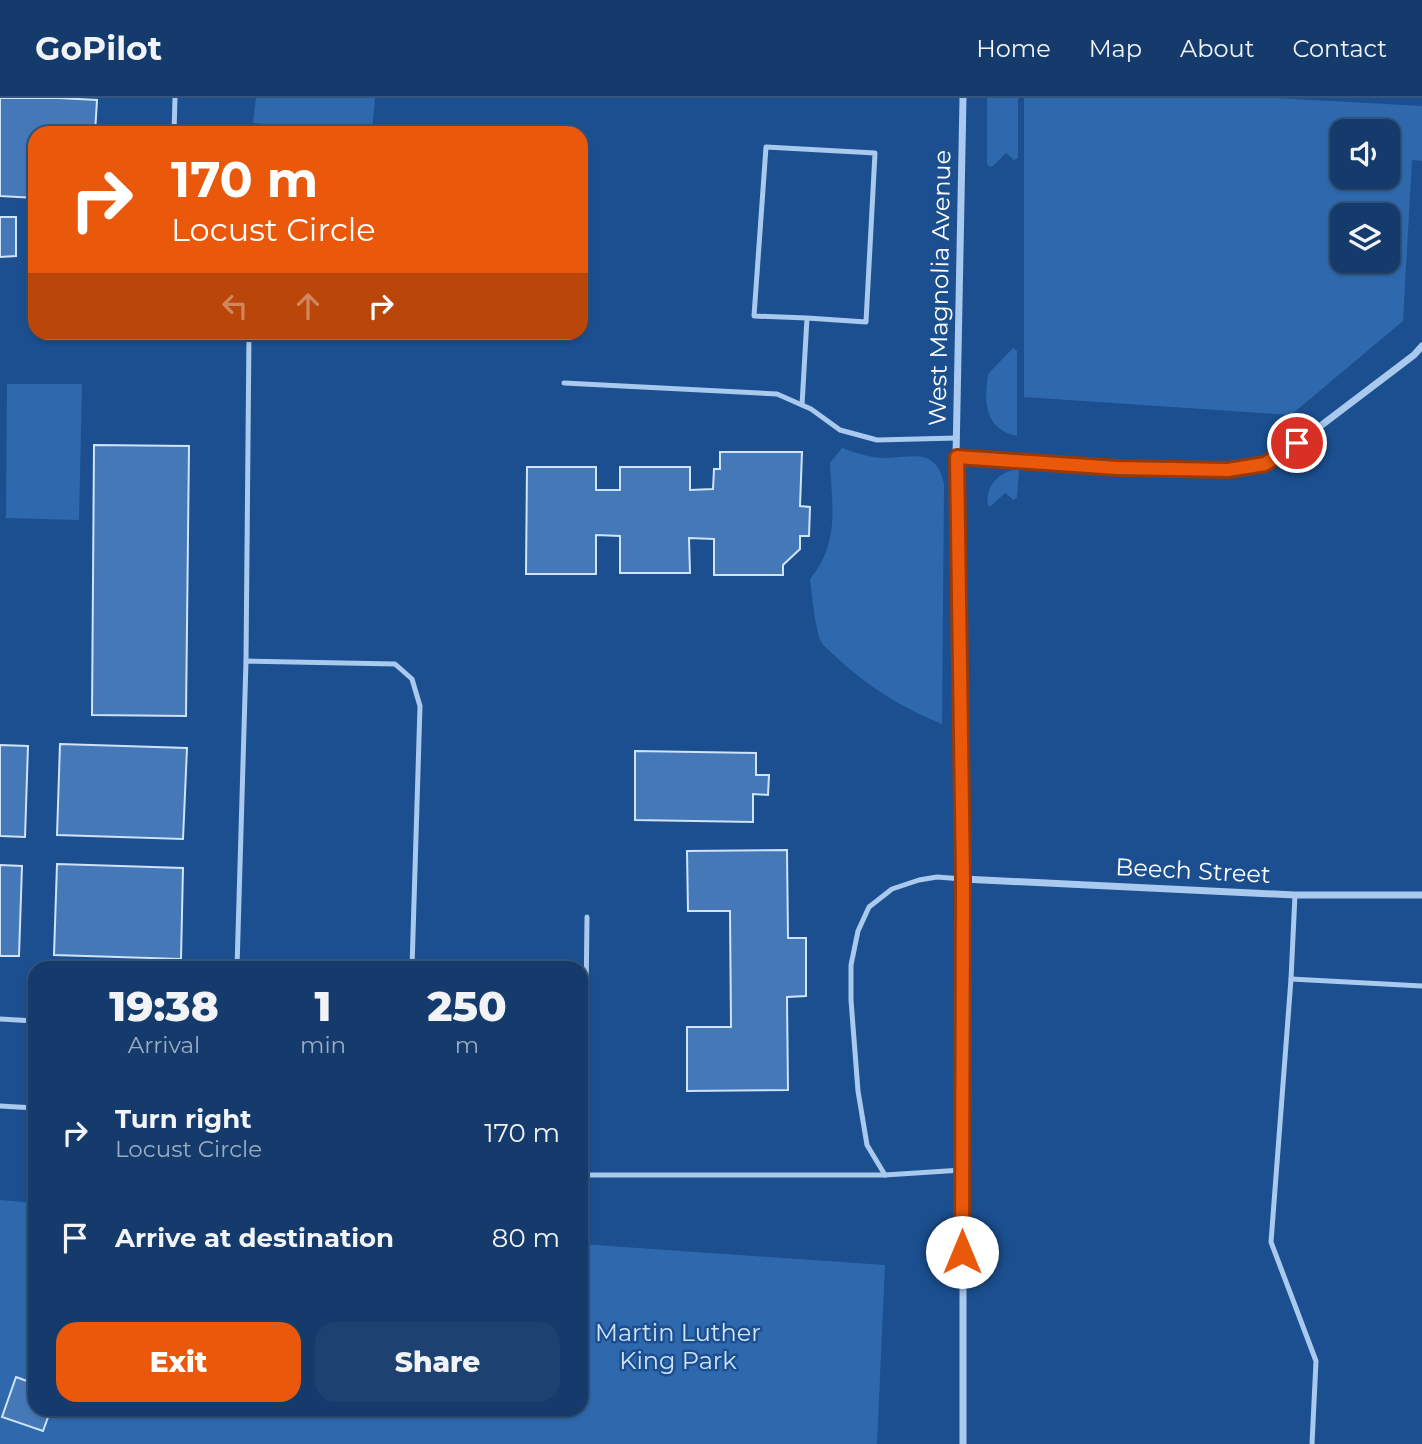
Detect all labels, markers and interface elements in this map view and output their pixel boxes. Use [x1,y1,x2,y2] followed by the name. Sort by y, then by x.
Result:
[35,28,162,68] text: GoPilot
[976,34,1051,63] text: Home
[1089,34,1142,63] text: Map
[1180,34,1254,63] text: About
[1292,34,1387,63] text: Contact
[1330,119,1400,273] map controls
[1330,119,1400,189] button: sound
[171,150,318,209] text: 170 m
[923,150,956,426] street label: West Magnolia Avenue
[56,154,147,245] icon: right
[1330,203,1400,273] button: layers
[171,210,376,249] text: Locust Circle
[216,287,254,325] icon: left
[289,287,327,325] icon: ahead
[362,287,400,325] icon: right
[1267,413,1327,473] pin
[1278,424,1316,462] icon: arrive
[1115,852,1272,889] street label: Beech Street
[109,980,219,1032] text: 19:38
[315,980,332,1032] text: 1
[427,980,507,1032] text: 250
[128,1031,200,1059] text: Arrival
[300,1031,346,1059] text: min
[455,1031,479,1059] text: m
[115,1103,251,1135] text: Turn right
[56,1114,94,1152] icon: right
[484,1117,560,1149] text: 170 m
[115,1135,262,1163] text: Locust Circle
[925,1215,999,1289] position arrow
[56,1219,94,1257] icon: arrive
[115,1222,394,1254] text: Arrive at destination
[492,1222,560,1254] text: 80 m
[595,1318,761,1375] park label: Martin Luther King Park
[56,1322,301,1402] button: Exit
[315,1322,560,1402] button: Share

